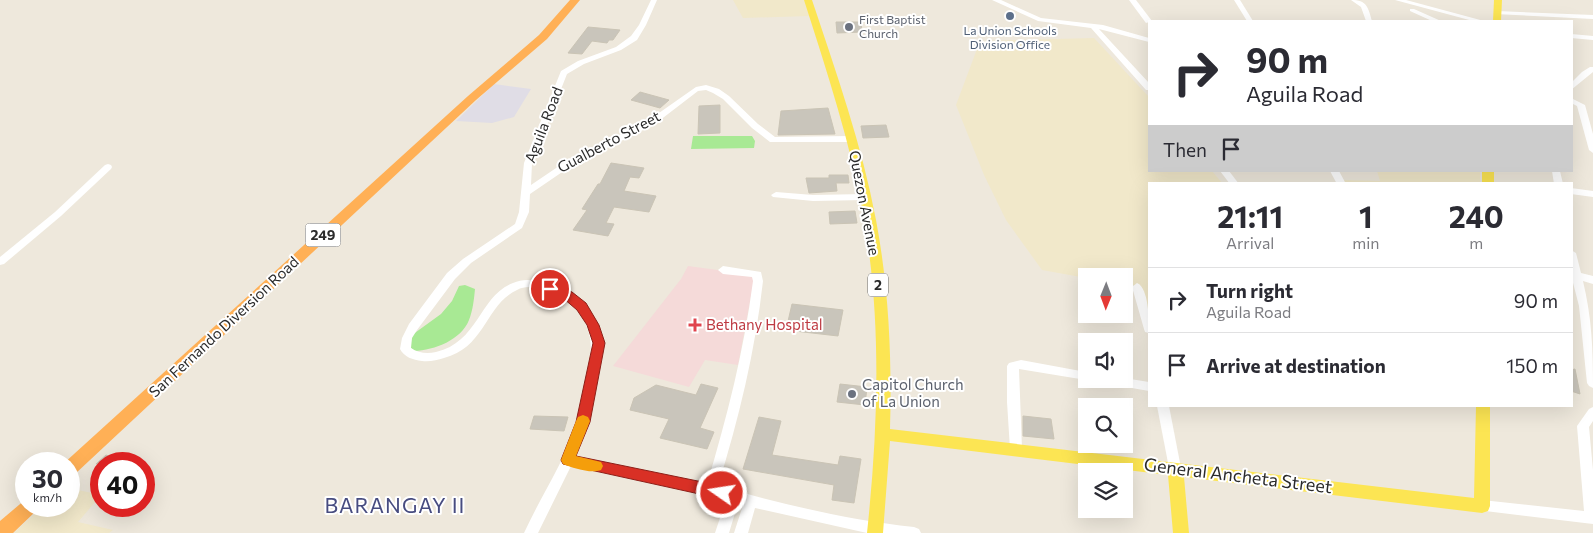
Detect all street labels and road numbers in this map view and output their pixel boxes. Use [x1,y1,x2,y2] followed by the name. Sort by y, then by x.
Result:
[520,84,566,165] street label: Aguila Road
[554,106,663,176] street label: Gualberto Street
[846,149,884,257] street label: Quezon Avenue
[306,224,340,246] road number: 249
[145,252,302,400] street label: San Fernando Diversion Road
[868,274,888,296] road number: 2
[1143,453,1333,497] street label: General Ancheta Street

